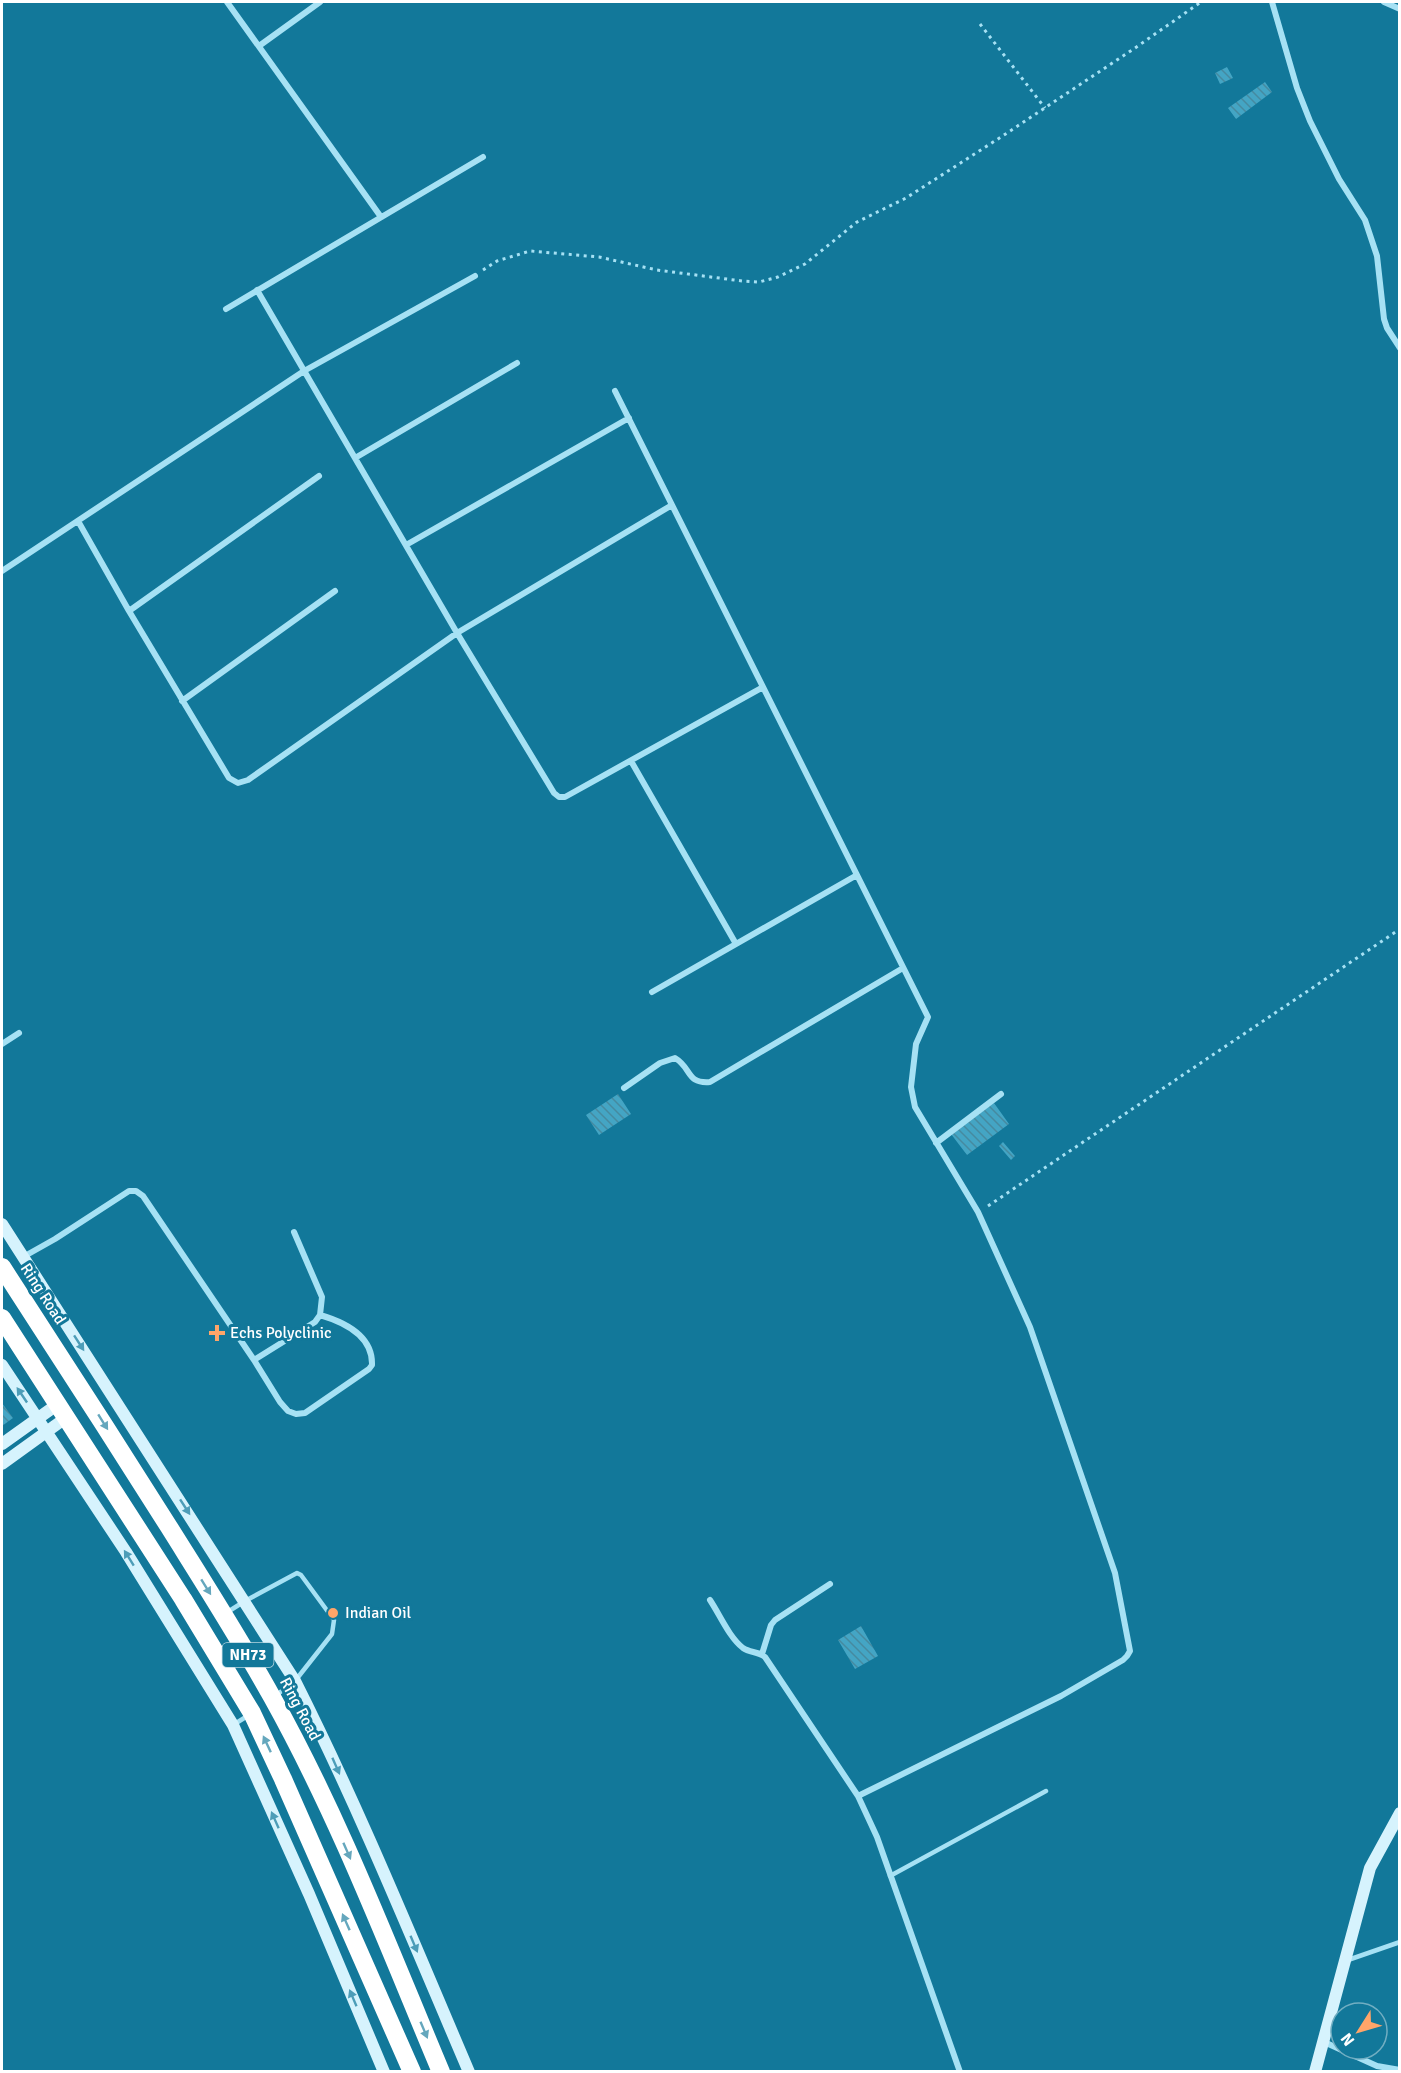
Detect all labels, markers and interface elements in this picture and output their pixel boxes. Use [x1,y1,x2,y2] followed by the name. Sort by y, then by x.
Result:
[16,1260,70,1328] street label: Ring Road
[230,1323,332,1343] place label: Echs Polyclinic
[208,1324,226,1342] marker: Echs Polyclinic
[73,1335,84,1351] one-way arrow
[16,1388,28,1404] one-way arrow
[97,1413,108,1430] one-way arrow
[179,1499,190,1515] one-way arrow
[124,1550,135,1566] one-way arrow
[201,1578,212,1595] one-way arrow
[345,1603,411,1623] place label: Indian Oil
[326,1606,340,1620] marker: Indian Oil
[222,1643,274,1667] road number: NH73
[275,1674,325,1744] street label: Ring Road
[262,1735,271,1752] one-way arrow
[331,1757,340,1774] one-way arrow
[271,1811,280,1828] one-way arrow
[342,1843,352,1861] one-way arrow
[342,1913,351,1930] one-way arrow
[409,1936,419,1954] one-way arrow
[348,1989,358,2007] one-way arrow
[1329,2001,1389,2061] north arrow
[419,2022,429,2040] one-way arrow
[1336,2029,1359,2050] text: N

